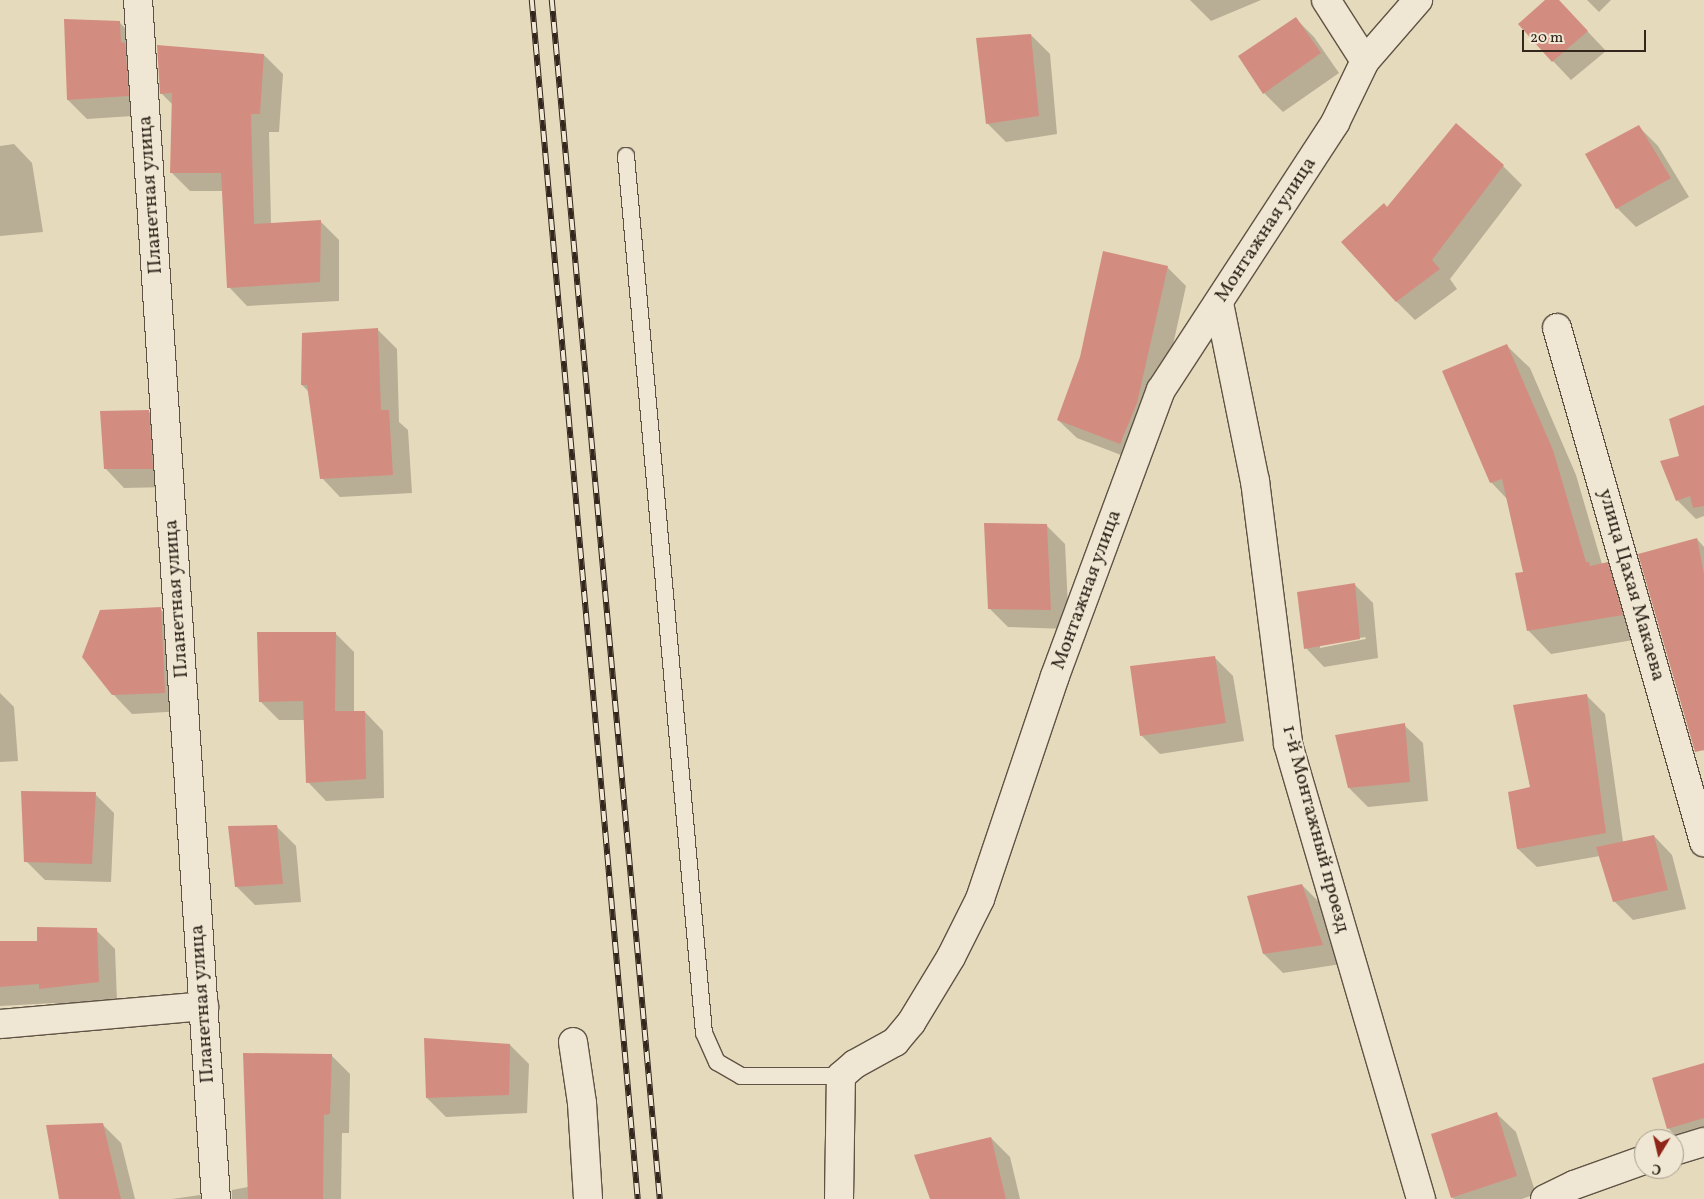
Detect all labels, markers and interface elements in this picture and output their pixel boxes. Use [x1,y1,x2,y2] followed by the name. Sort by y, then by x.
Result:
[1524,20,1648,52] scale bar
[1530,28,1563,49] text: 20 m
[133,115,169,275] street label: Планетная улица
[1210,153,1322,307] street label: Монтажная улица
[1592,486,1670,684] street label: улица Цахая Макаева
[1047,507,1127,673] street label: Монтажная улица
[159,519,195,679] street label: Планетная улица
[1276,723,1354,935] street label: 1-й Монтажный проезд
[185,924,221,1084] street label: Планетная улица
[1634,1129,1684,1179] north arrow
[1651,1158,1663,1178] text: С

